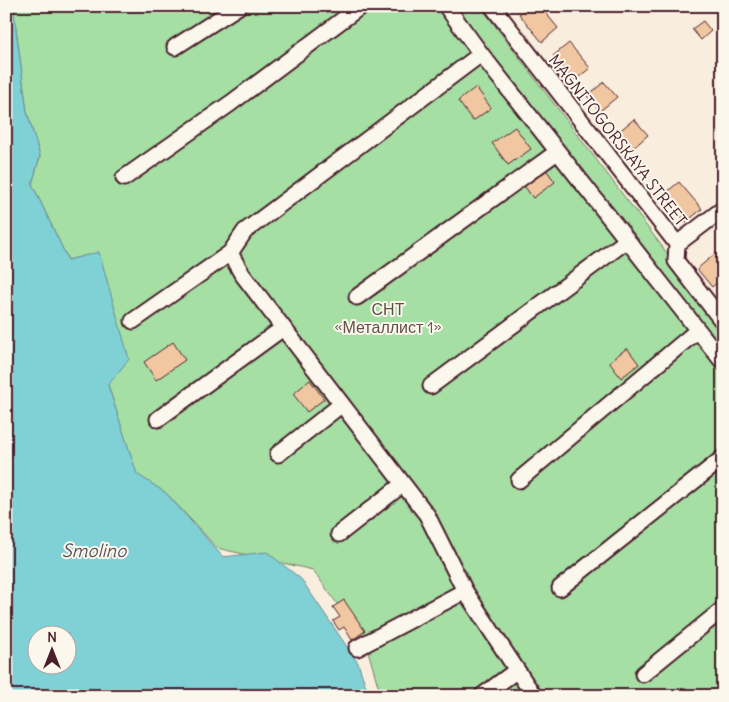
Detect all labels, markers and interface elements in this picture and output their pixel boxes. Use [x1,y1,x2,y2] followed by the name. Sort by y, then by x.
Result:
[545,50,691,230] street label: MAGNITOGORSKAYA STREET
[334,299,442,337] park label: СНТ «Металлист 1»
[62,539,127,562] water label: Smolino
[28,624,78,674] north arrow
[47,628,57,646] text: N

